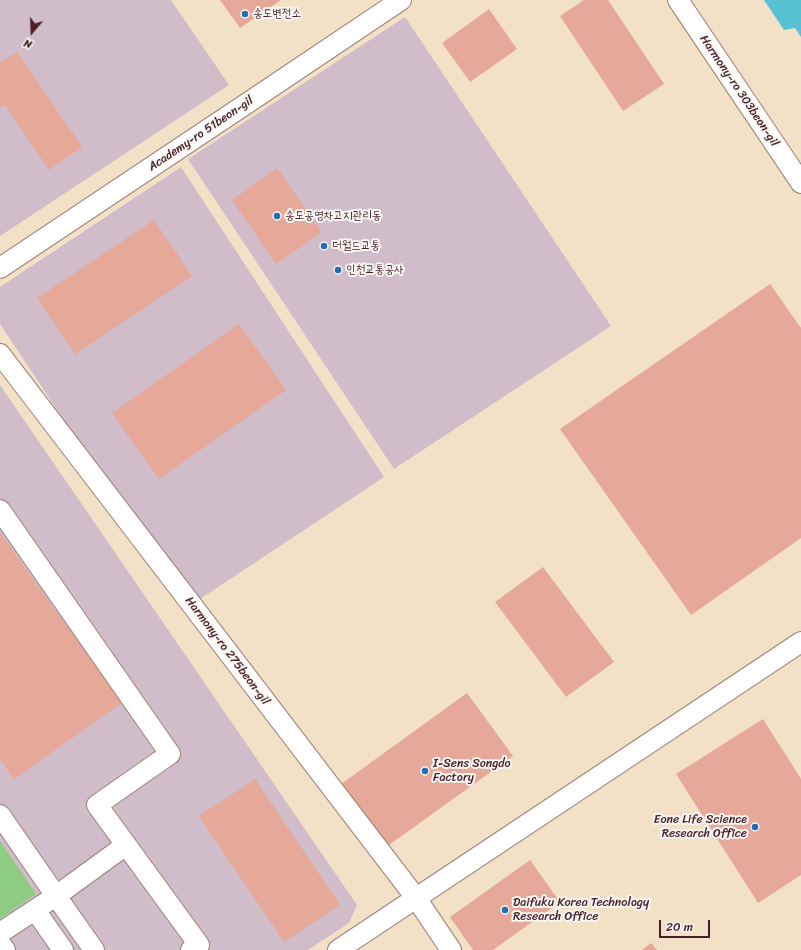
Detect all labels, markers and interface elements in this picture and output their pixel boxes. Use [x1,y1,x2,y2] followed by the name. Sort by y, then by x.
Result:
[253,7,301,21] place label: 송도변전소
[240,9,250,19] marker: 송도변전소
[12,12,52,52] north arrow
[696,32,782,150] street label: Harmony-ro 303beon-gil
[21,34,35,54] text: N
[146,93,256,175] street label: Academy-ro 51beon-gil
[285,209,382,223] place label: 송도공영차고지관리동
[272,211,282,221] marker: 송도공영차고지관리동
[332,239,380,253] place label: 더월드교통
[319,241,329,251] marker: 더월드교통
[346,263,404,277] place label: 인천교통공사
[333,265,343,275] marker: 인천교통공사
[182,594,272,708] street label: Harmony-ro 275beon-gil
[433,757,511,785] place label: I-Sens Songdo Factory
[420,766,430,776] marker: I-Sens Songdo Factory
[654,813,747,841] place label: Eone Life Science Research Office
[750,822,760,832] marker: Eone Life Science Research Office
[513,896,649,924] place label: Daifuku Korea Technology Research Office
[500,905,510,915] marker: Daifuku Korea Technology Research Office
[661,912,712,938] scale bar
[666,916,693,938] text: 20 m

